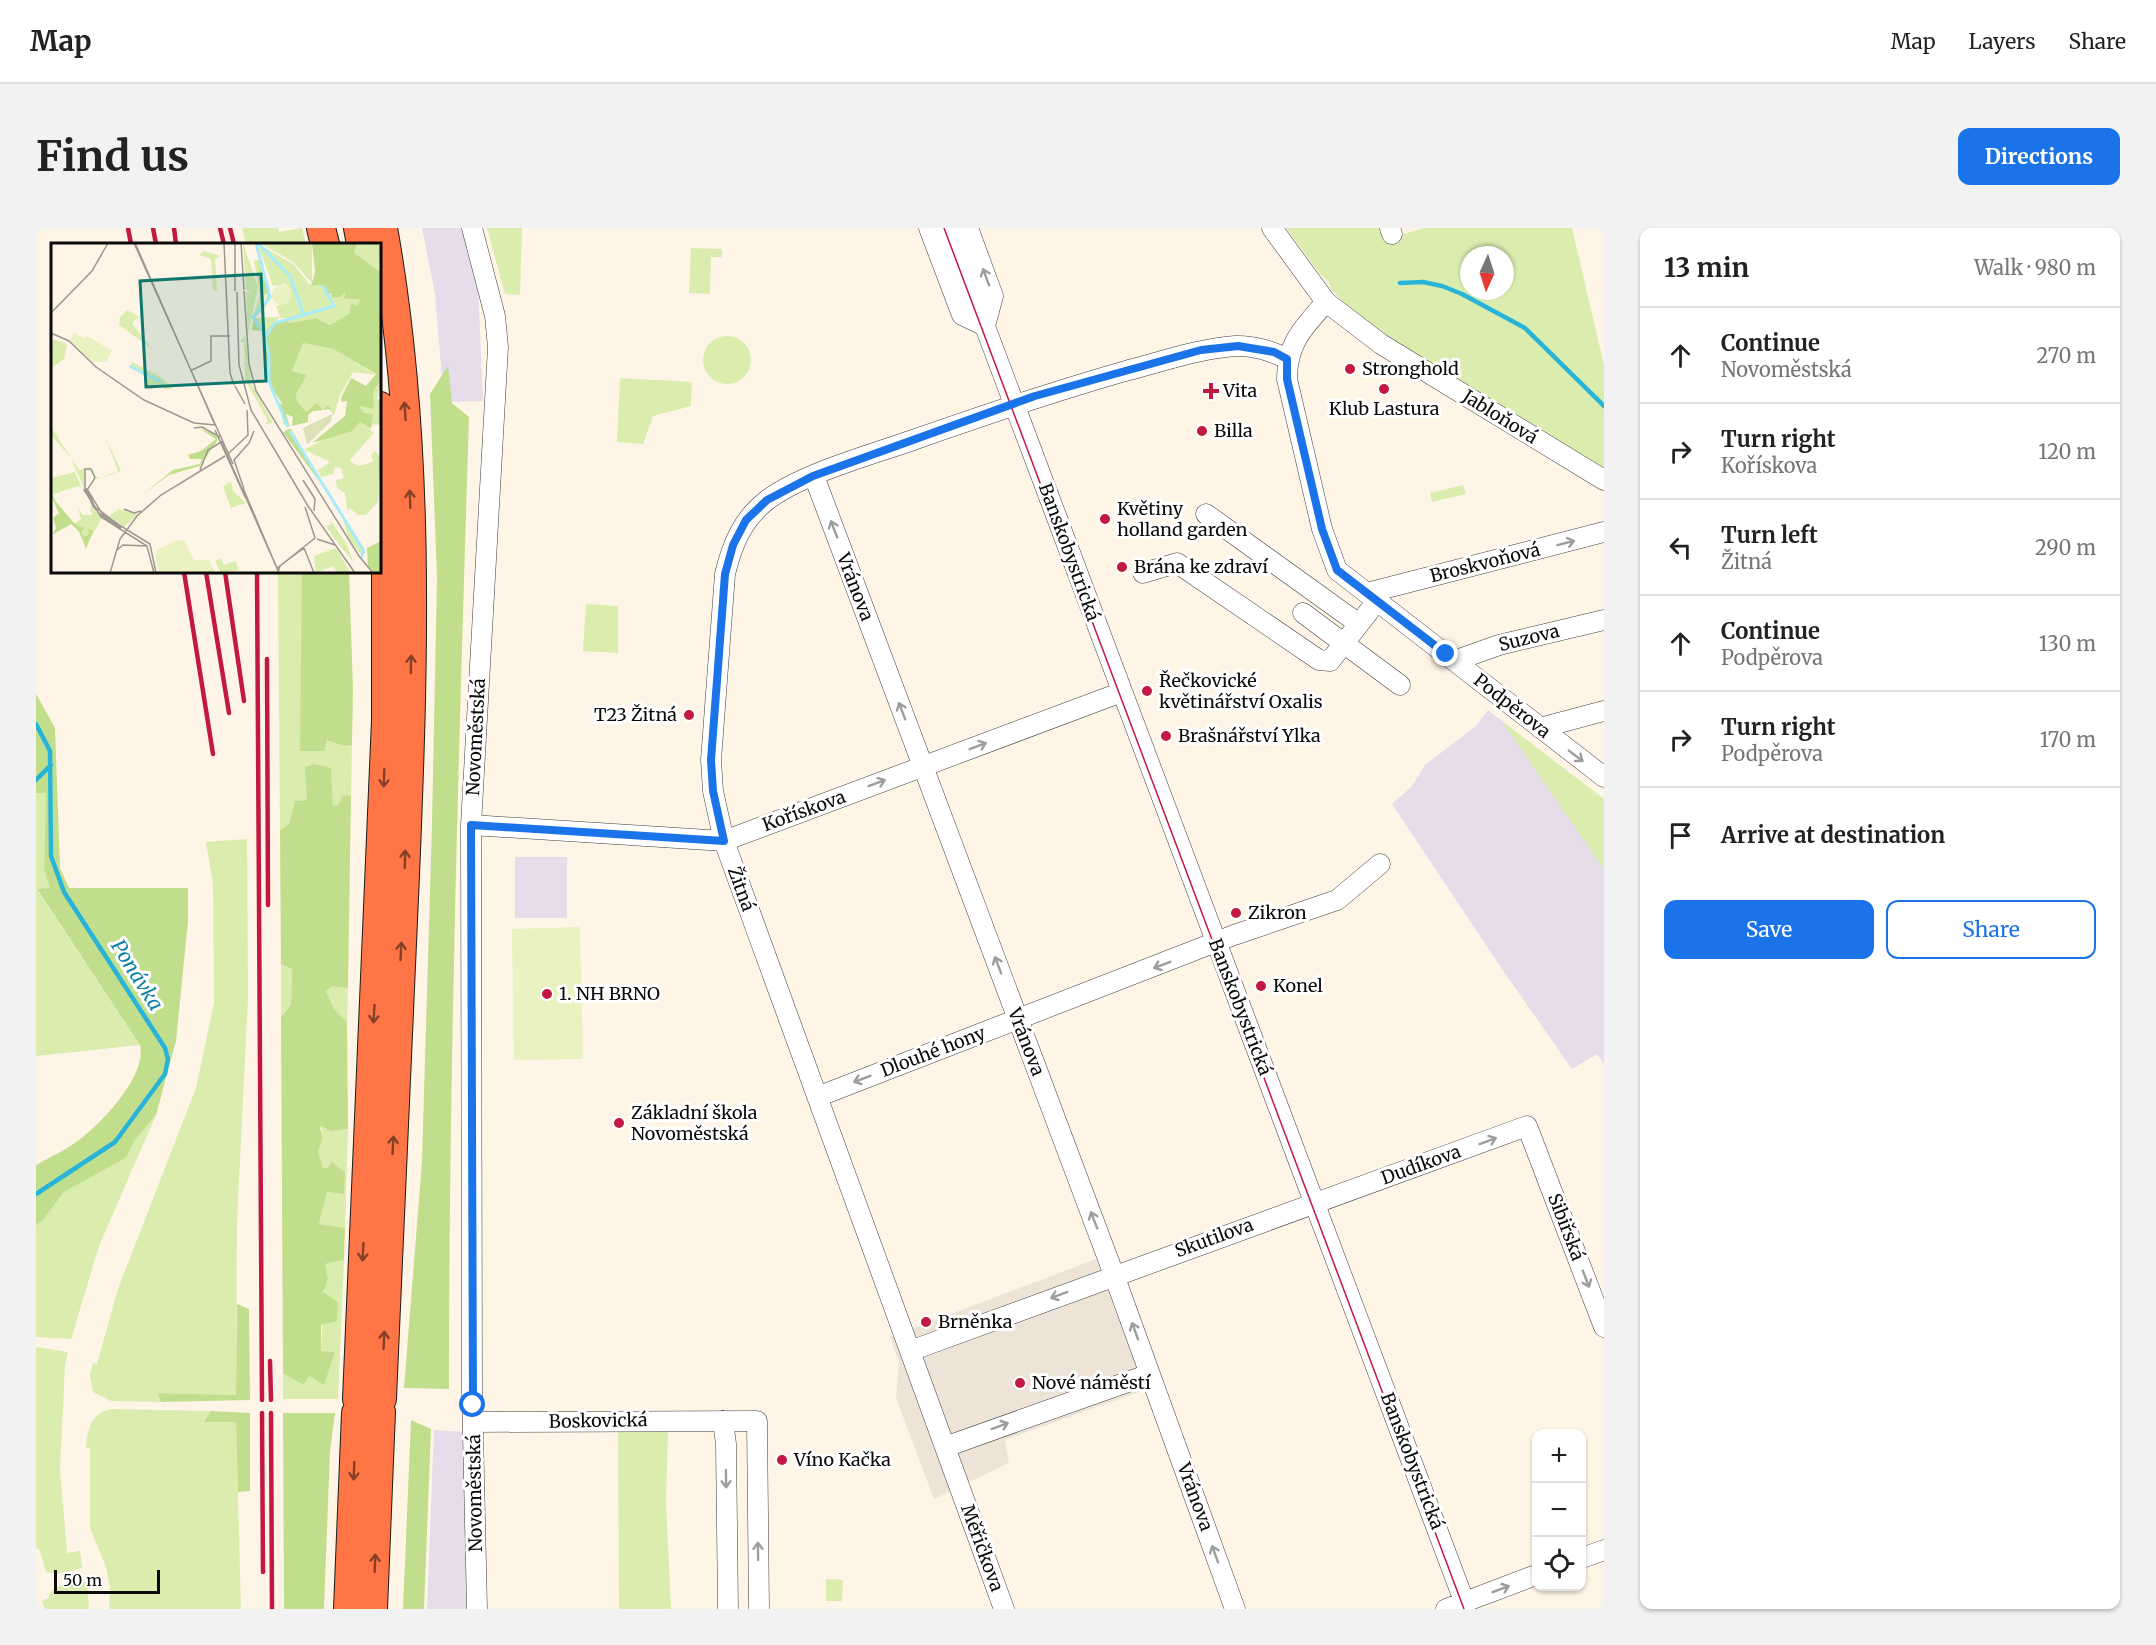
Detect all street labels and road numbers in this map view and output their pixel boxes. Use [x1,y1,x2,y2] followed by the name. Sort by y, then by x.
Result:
[1458,384,1542,449] street label: Jabloňová
[1034,480,1105,624] street label: Banskobystrická
[1427,538,1543,587] street label: Broskvoňová
[832,549,879,624] street label: Vránova
[1496,619,1562,656] street label: Suzova
[1469,668,1556,743] street label: Podpěrova
[461,677,490,796] street label: Novoměstská
[759,785,849,836] street label: Kořískova
[723,863,760,915] street label: Žitná
[1204,935,1277,1079] street label: Banskobystrická
[1003,1004,1050,1079] street label: Vránova
[877,1021,989,1082] street label: Dlouhé hony
[1378,1139,1464,1190] street label: Dudíkova
[1543,1190,1590,1264] street label: Sibiřská
[1171,1213,1256,1262] street label: Skutilova
[1376,1389,1449,1533] street label: Banskobystrická
[548,1408,648,1433] street label: Boskovická
[462,1434,487,1552] street label: Novoměstská
[1172,1459,1219,1534] street label: Vránova
[956,1501,1009,1595] street label: Měřičkova

